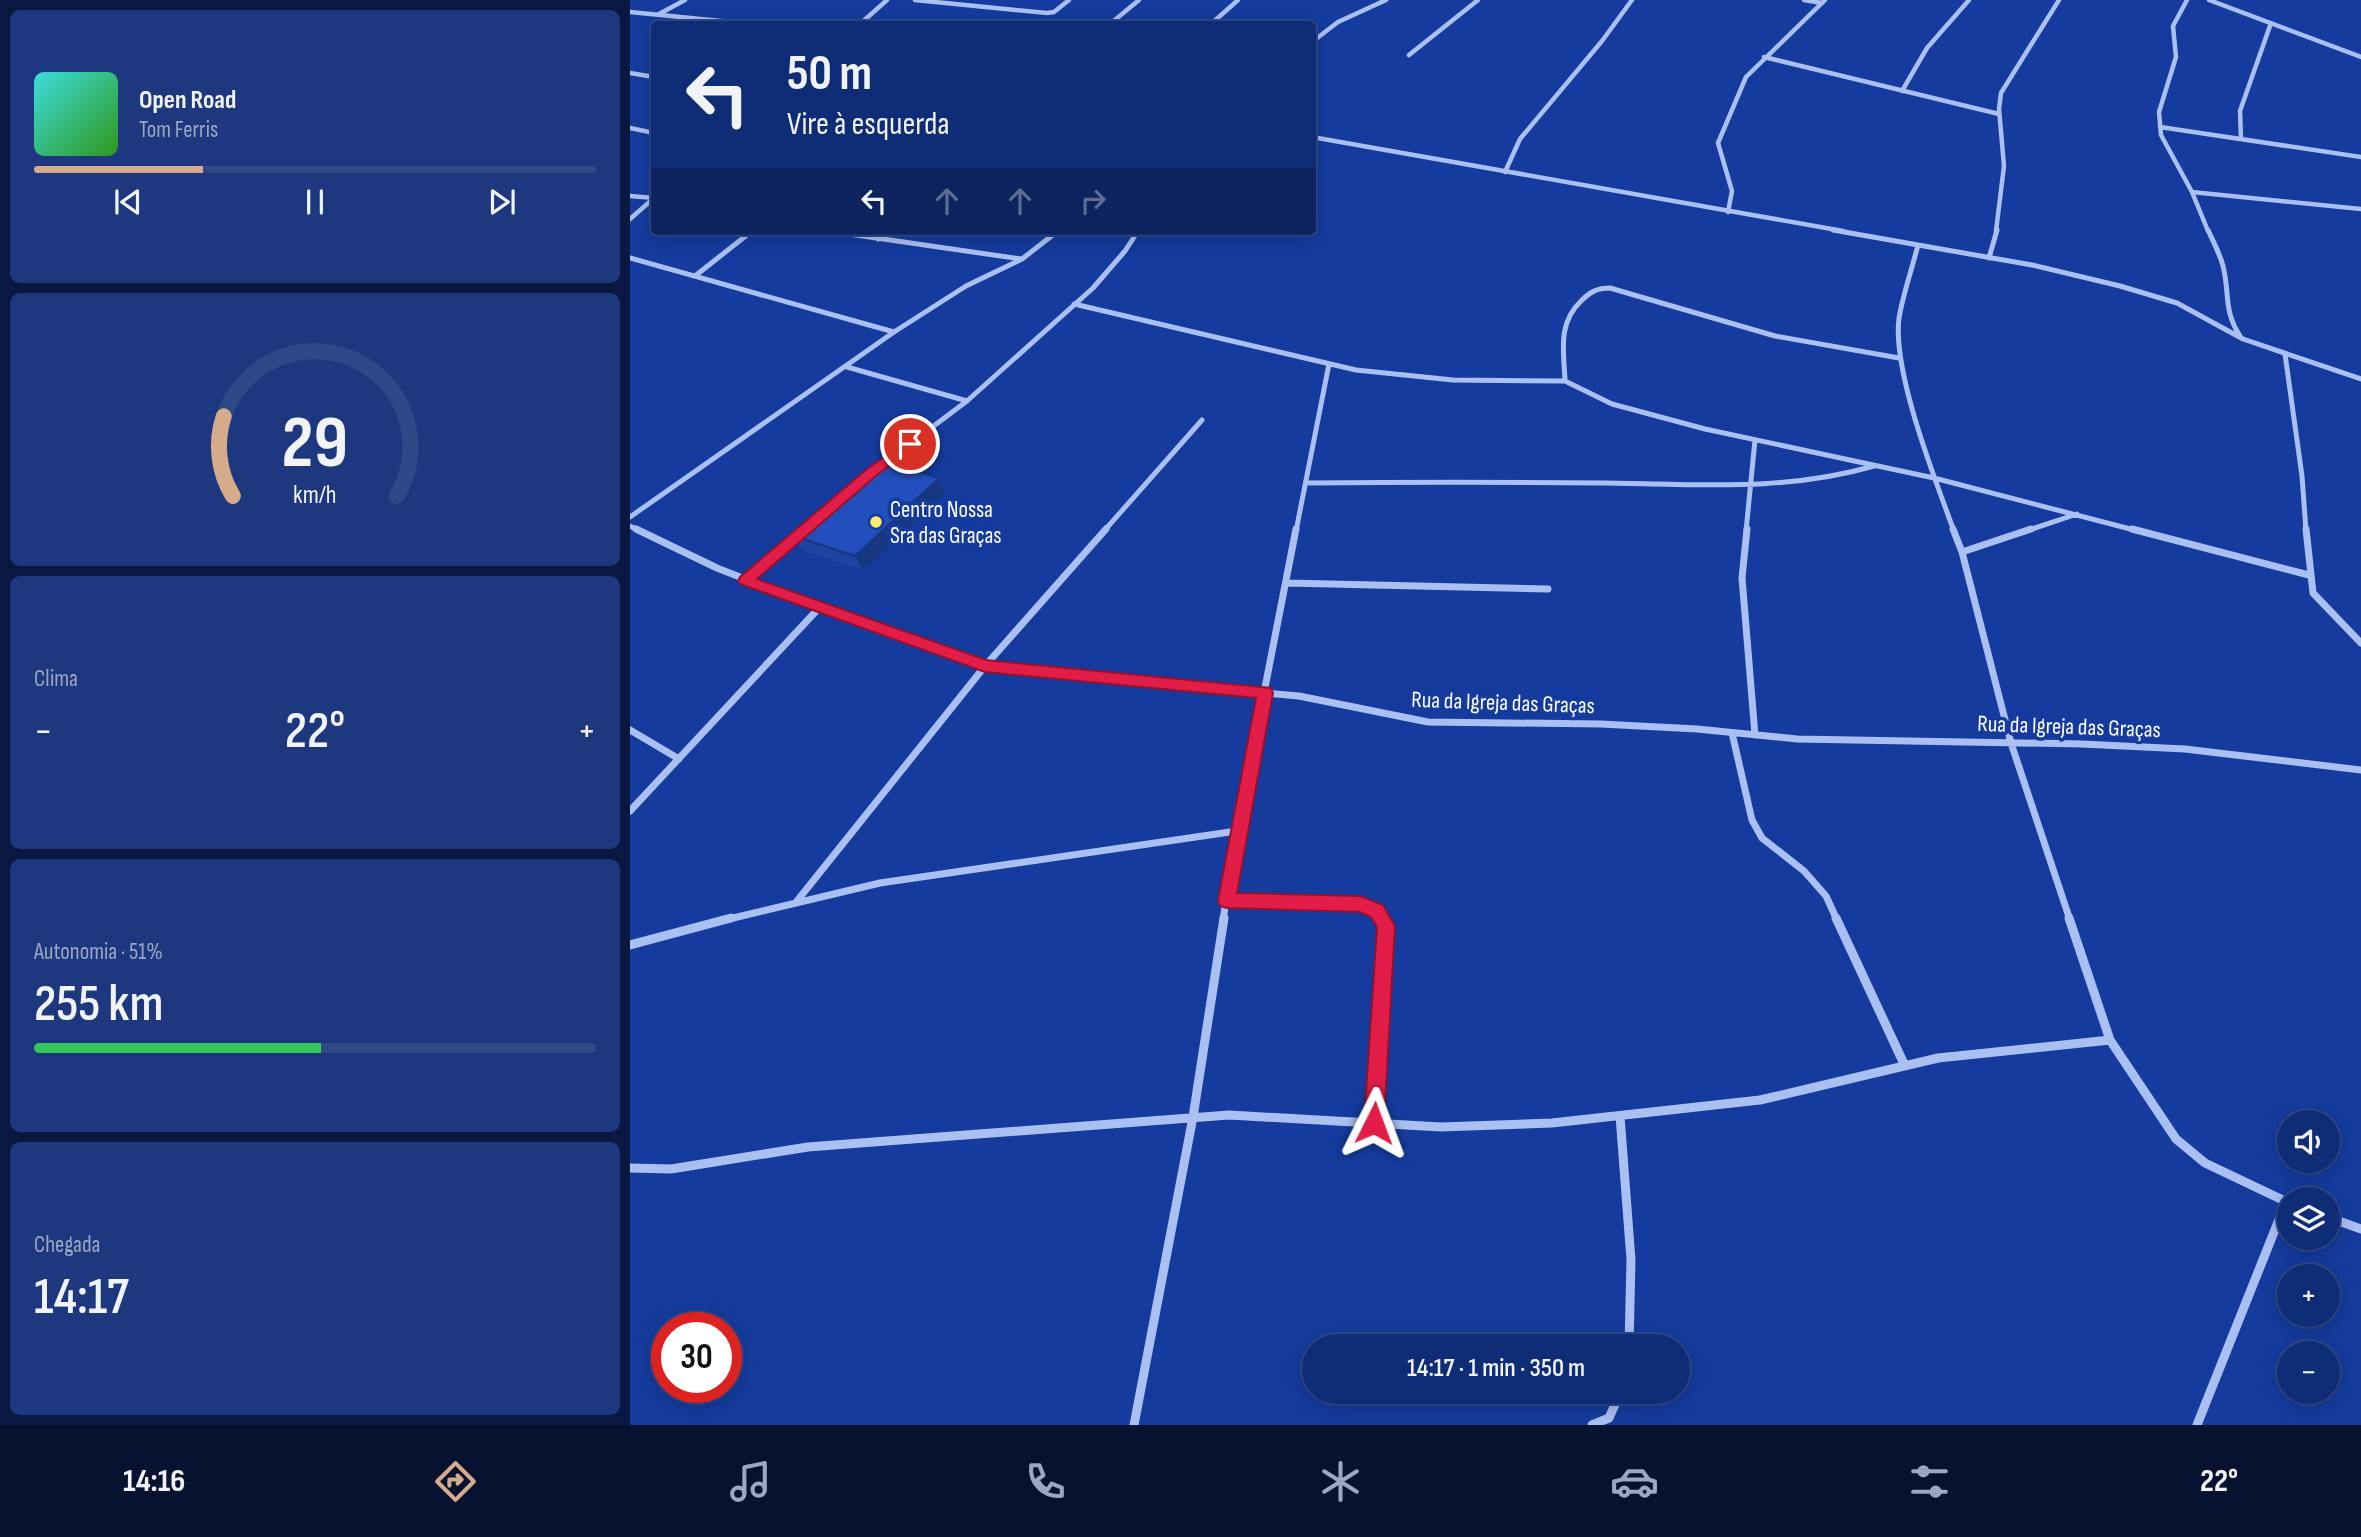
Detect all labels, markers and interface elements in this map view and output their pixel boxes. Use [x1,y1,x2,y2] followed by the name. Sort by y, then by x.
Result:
[787,45,872,104] text: 50 m
[672,49,763,140] icon: left
[139,85,236,116] text: Open Road
[787,105,950,144] text: Vire à esquerda
[139,116,218,144] text: Tom Ferris
[855,182,893,220] icon: left
[928,182,966,220] icon: ahead
[1001,182,1039,220] icon: ahead
[1074,182,1112,220] icon: right
[109,183,147,221] icon: previous
[296,183,334,221] icon: pause
[483,183,521,221] icon: next
[282,400,348,488] text: 29
[880,414,940,474] pin
[891,425,929,463] icon: arrive
[293,479,337,510] text: km/h
[890,496,1002,550] place label: Centro Nossa Sra das Graças
[868,514,884,530] marker: Centro Nossa Sra das Graças
[34,665,78,693] text: Clima
[1411,686,1595,720] street label: Rua da Igreja das Graças
[285,700,345,763] text: 22°
[34,709,53,754] text: −
[577,709,596,754] text: +
[1977,710,2161,744] street label: Rua da Igreja das Graças
[34,938,163,966] text: Autonomia · 51%
[34,973,163,1036] text: 255 km
[1337,1086,1411,1160] position arrow
[2277,1110,2340,1404] map controls
[2277,1110,2340,1173] button: sound
[2277,1187,2340,1250] button: layers
[34,1231,100,1259] text: Chegada
[2277,1264,2340,1327] button: +
[34,1266,129,1329] text: 14:17
[651,1312,742,1403] speed limit sign: 30
[2277,1341,2340,1404] button: −
[1407,1353,1585,1384] text: 14:17 · 1 min · 350 m
[431,1457,480,1506] icon: directions
[726,1457,775,1506] icon: music
[1021,1457,1070,1506] icon: phone
[1316,1457,1365,1506] icon: climate
[1610,1457,1659,1506] icon: car
[1905,1457,1954,1506] icon: filters
[123,1462,185,1501] text: 14:16
[2200,1462,2238,1501] text: 22°

